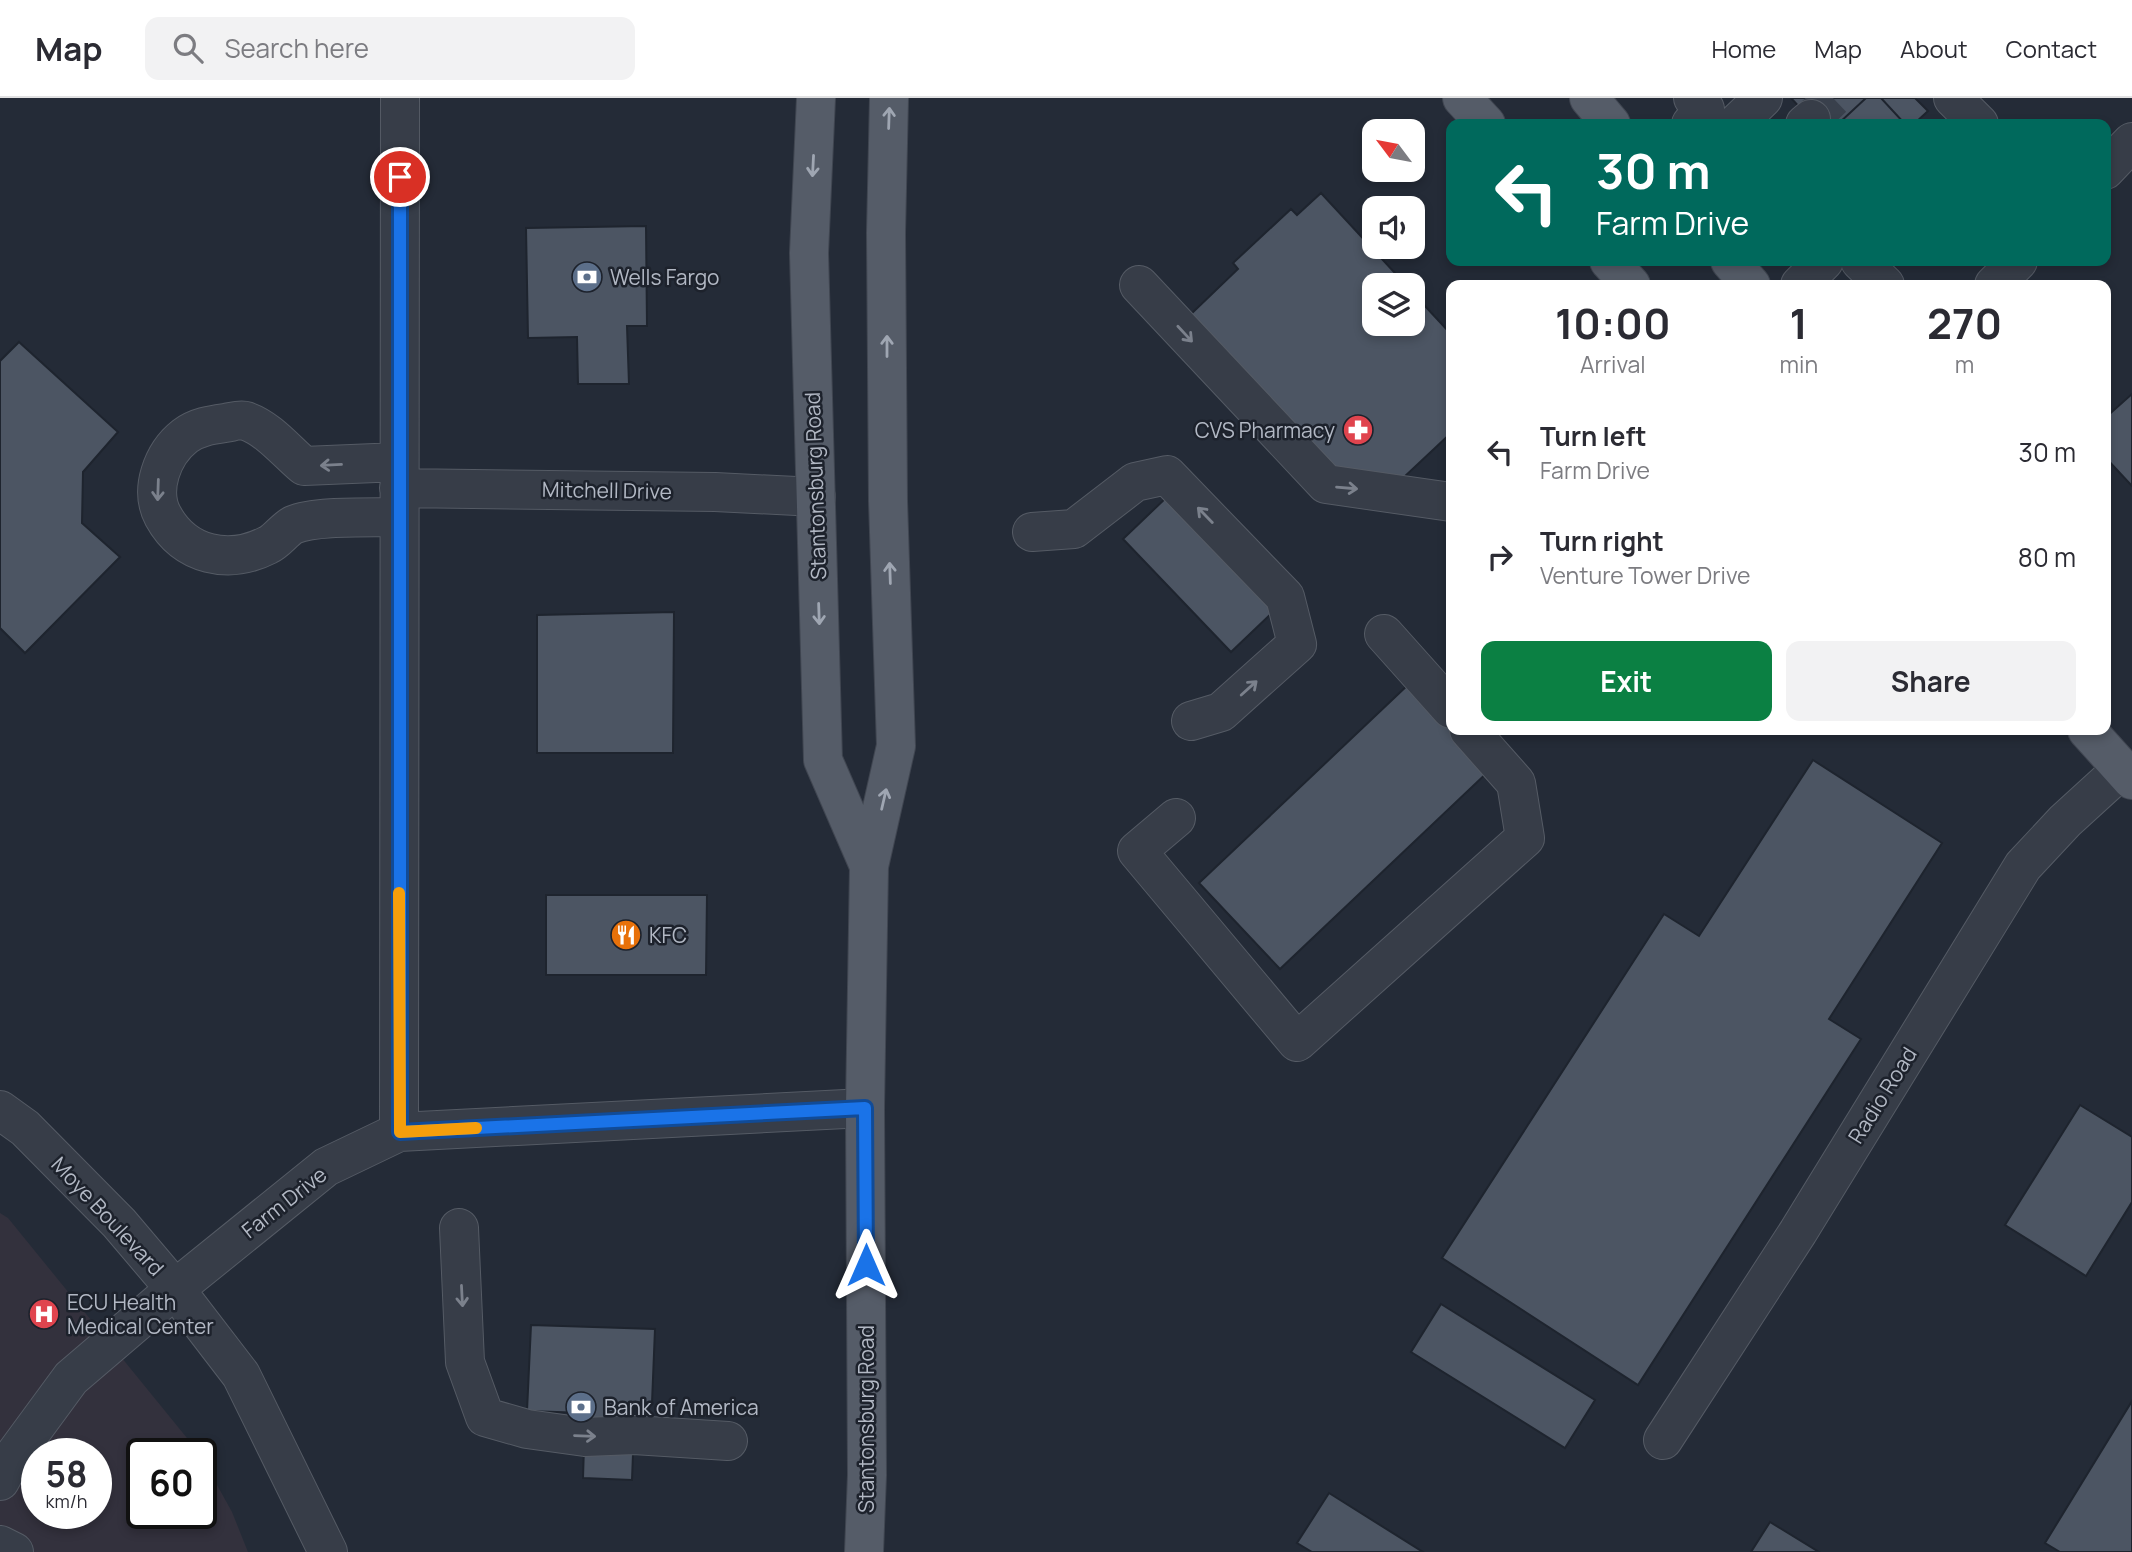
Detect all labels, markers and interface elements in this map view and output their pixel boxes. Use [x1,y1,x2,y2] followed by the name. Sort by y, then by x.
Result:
[145,17,635,80] search box
[35,26,103,71] text: Map
[169,29,207,67] icon: search
[225,30,369,66] text: Search here
[1711,32,1776,65] text: Home
[1814,32,1862,65] text: Map
[1900,32,1968,65] text: About
[2006,32,2097,65] text: Contact
[882,107,896,130] one-way arrow
[1362,119,1424,182] north arrow
[1362,119,1425,336] map controls
[1596,137,1711,204] text: 30 m
[370,147,430,207] pin
[1481,147,1572,238] icon: left
[806,154,819,177] one-way arrow
[381,158,419,196] icon: arrive
[1362,196,1425,259] button: sound
[1596,201,1749,245] text: Farm Drive
[570,260,604,294] bank icon: Wells Fargo
[610,263,720,291] place label: Wells Fargo
[1362,273,1425,336] button: layers
[1555,294,1671,352] text: 10:00
[1790,294,1808,352] text: 1
[1927,294,2002,352] text: 270
[1177,325,1194,342] one-way arrow
[880,334,894,357] one-way arrow
[1580,348,1646,380] text: Arrival
[1780,348,1818,380] text: min
[1955,348,1974,380] text: m
[798,392,832,580] street label: Stantonsburg Road
[1341,413,1375,447] pharmacy icon: CVS Pharmacy
[1195,416,1335,444] place label: CVS Pharmacy
[1540,418,1647,454] text: Turn left
[1481,433,1519,471] icon: left
[2019,434,2076,470] text: 30 m
[1540,454,1650,486] text: Farm Drive
[320,459,343,472] one-way arrow
[542,475,672,505] street label: Mitchell Drive
[151,478,164,501] one-way arrow
[1336,481,1359,494] one-way arrow
[1197,507,1214,524] one-way arrow
[1540,523,1664,559] text: Turn right
[1481,538,1519,576] icon: right
[2018,539,2076,575] text: 80 m
[1540,559,1751,591] text: Venture Tower Drive
[884,562,897,585] one-way arrow
[812,602,826,625] one-way arrow
[1481,641,1772,721] button: Exit
[1786,641,2076,721] button: Share
[1239,680,1257,696] one-way arrow
[877,788,891,811] one-way arrow
[609,918,643,952] restaurant icon: KFC
[649,921,687,949] place label: KFC
[1841,1042,1923,1148] street label: Radio Road
[46,1151,170,1281] street label: Moye Boulevard
[236,1160,332,1244] street label: Farm Drive
[829,1228,903,1302] position arrow
[456,1284,469,1307] one-way arrow
[67,1288,214,1340] place label: ECU Health Medical Center
[27,1297,61,1331] hospital icon: ECU Health Medical Center
[852,1325,880,1513] street label: Stantonsburg Road
[564,1390,598,1424] bank icon: Bank of America
[604,1393,759,1421] place label: Bank of America
[574,1429,597,1442] one-way arrow
[126,1438,217,1529] speed limit sign: 60
[46,1450,87,1498] text: 58
[46,1489,87,1513] text: km/h

